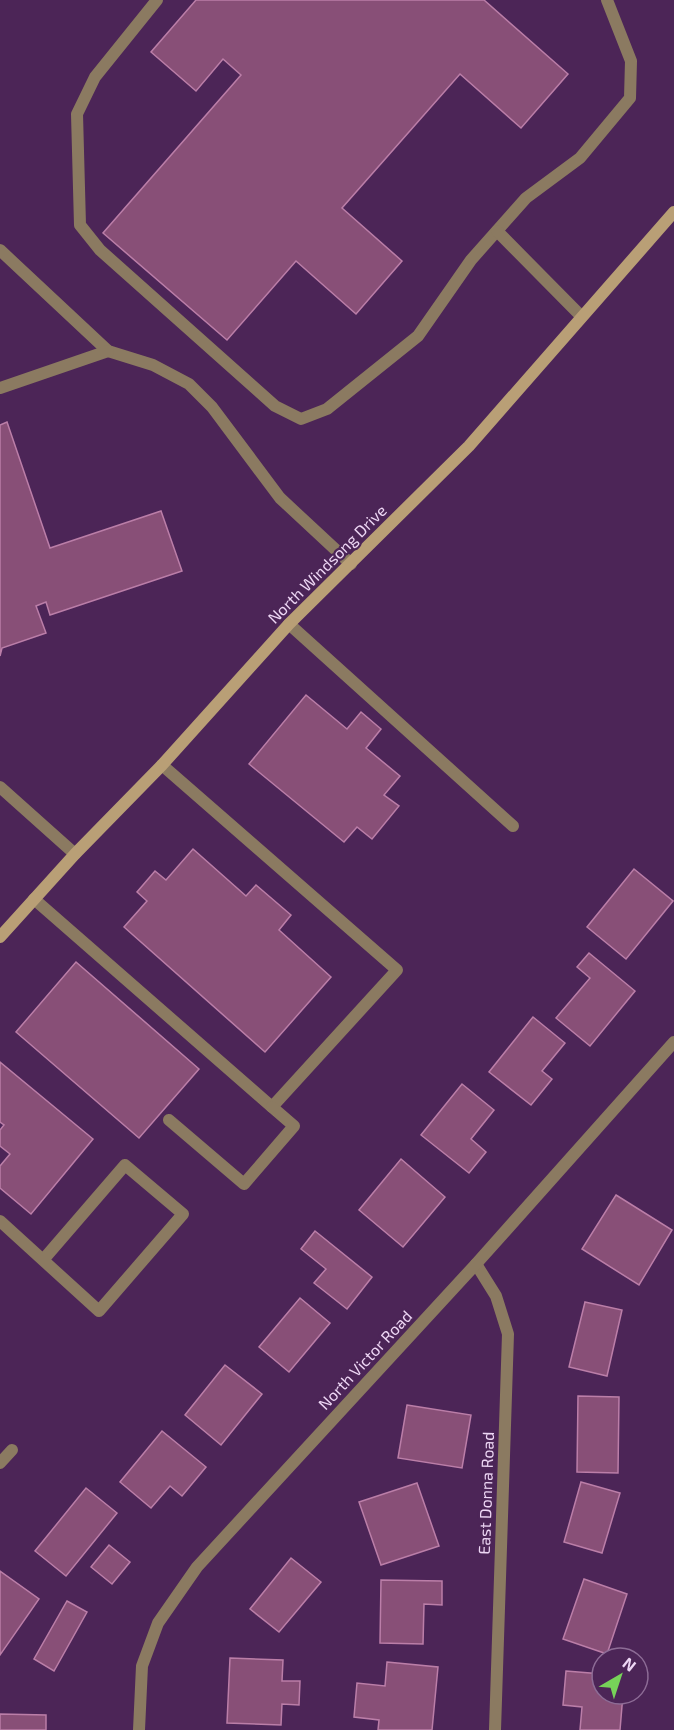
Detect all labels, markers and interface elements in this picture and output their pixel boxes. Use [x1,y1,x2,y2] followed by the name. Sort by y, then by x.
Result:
[263,500,390,627] street label: North Windsong Drive
[314,1306,415,1413] street label: North Victor Road
[474,1431,497,1555] street label: East Donna Road
[590,1646,650,1706] north arrow
[619,1653,640,1675] text: N

